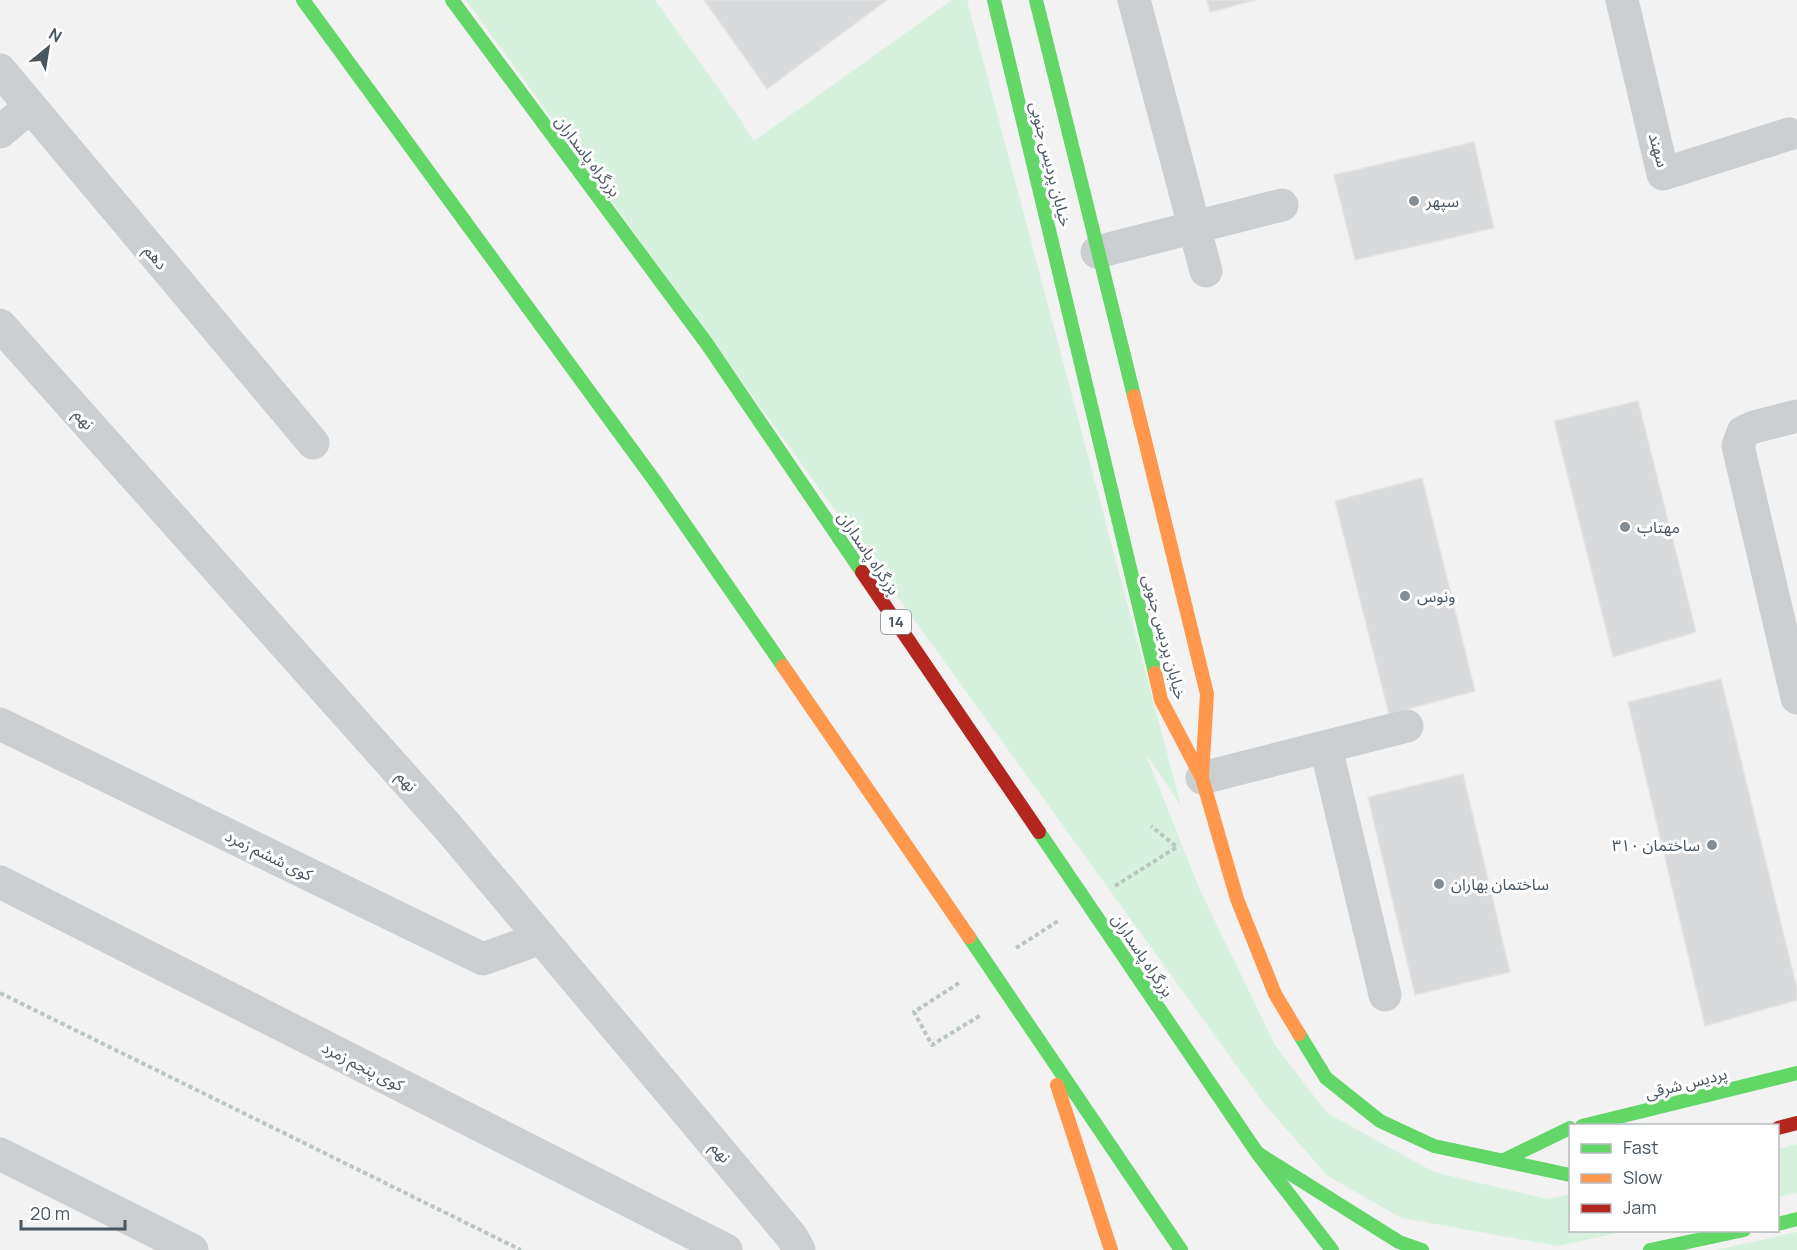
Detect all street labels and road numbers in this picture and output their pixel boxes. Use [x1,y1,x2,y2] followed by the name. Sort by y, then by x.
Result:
[1025,99,1077,229] street label: خیابان پردیس جنوبی
[550,111,626,201] street label: بزرگراه پاسداران
[1644,130,1674,170] street label: سهند
[138,240,173,275] street label: دهم
[67,404,99,436] street label: نهم
[833,507,905,599] street label: بزرگراه پاسداران
[1138,572,1192,702] street label: خیابان پردیس جنوبی
[881,610,911,634] road number: 14
[390,766,422,798] street label: نهم
[221,824,317,888] street label: کوی ششم زمرد
[1107,909,1179,1001] street label: بزرگراه پاسداران
[317,1036,408,1098] street label: کوی پنجم زمرد
[1643,1062,1729,1104] street label: پردیس شرقی
[704,1137,736,1169] street label: نهم

